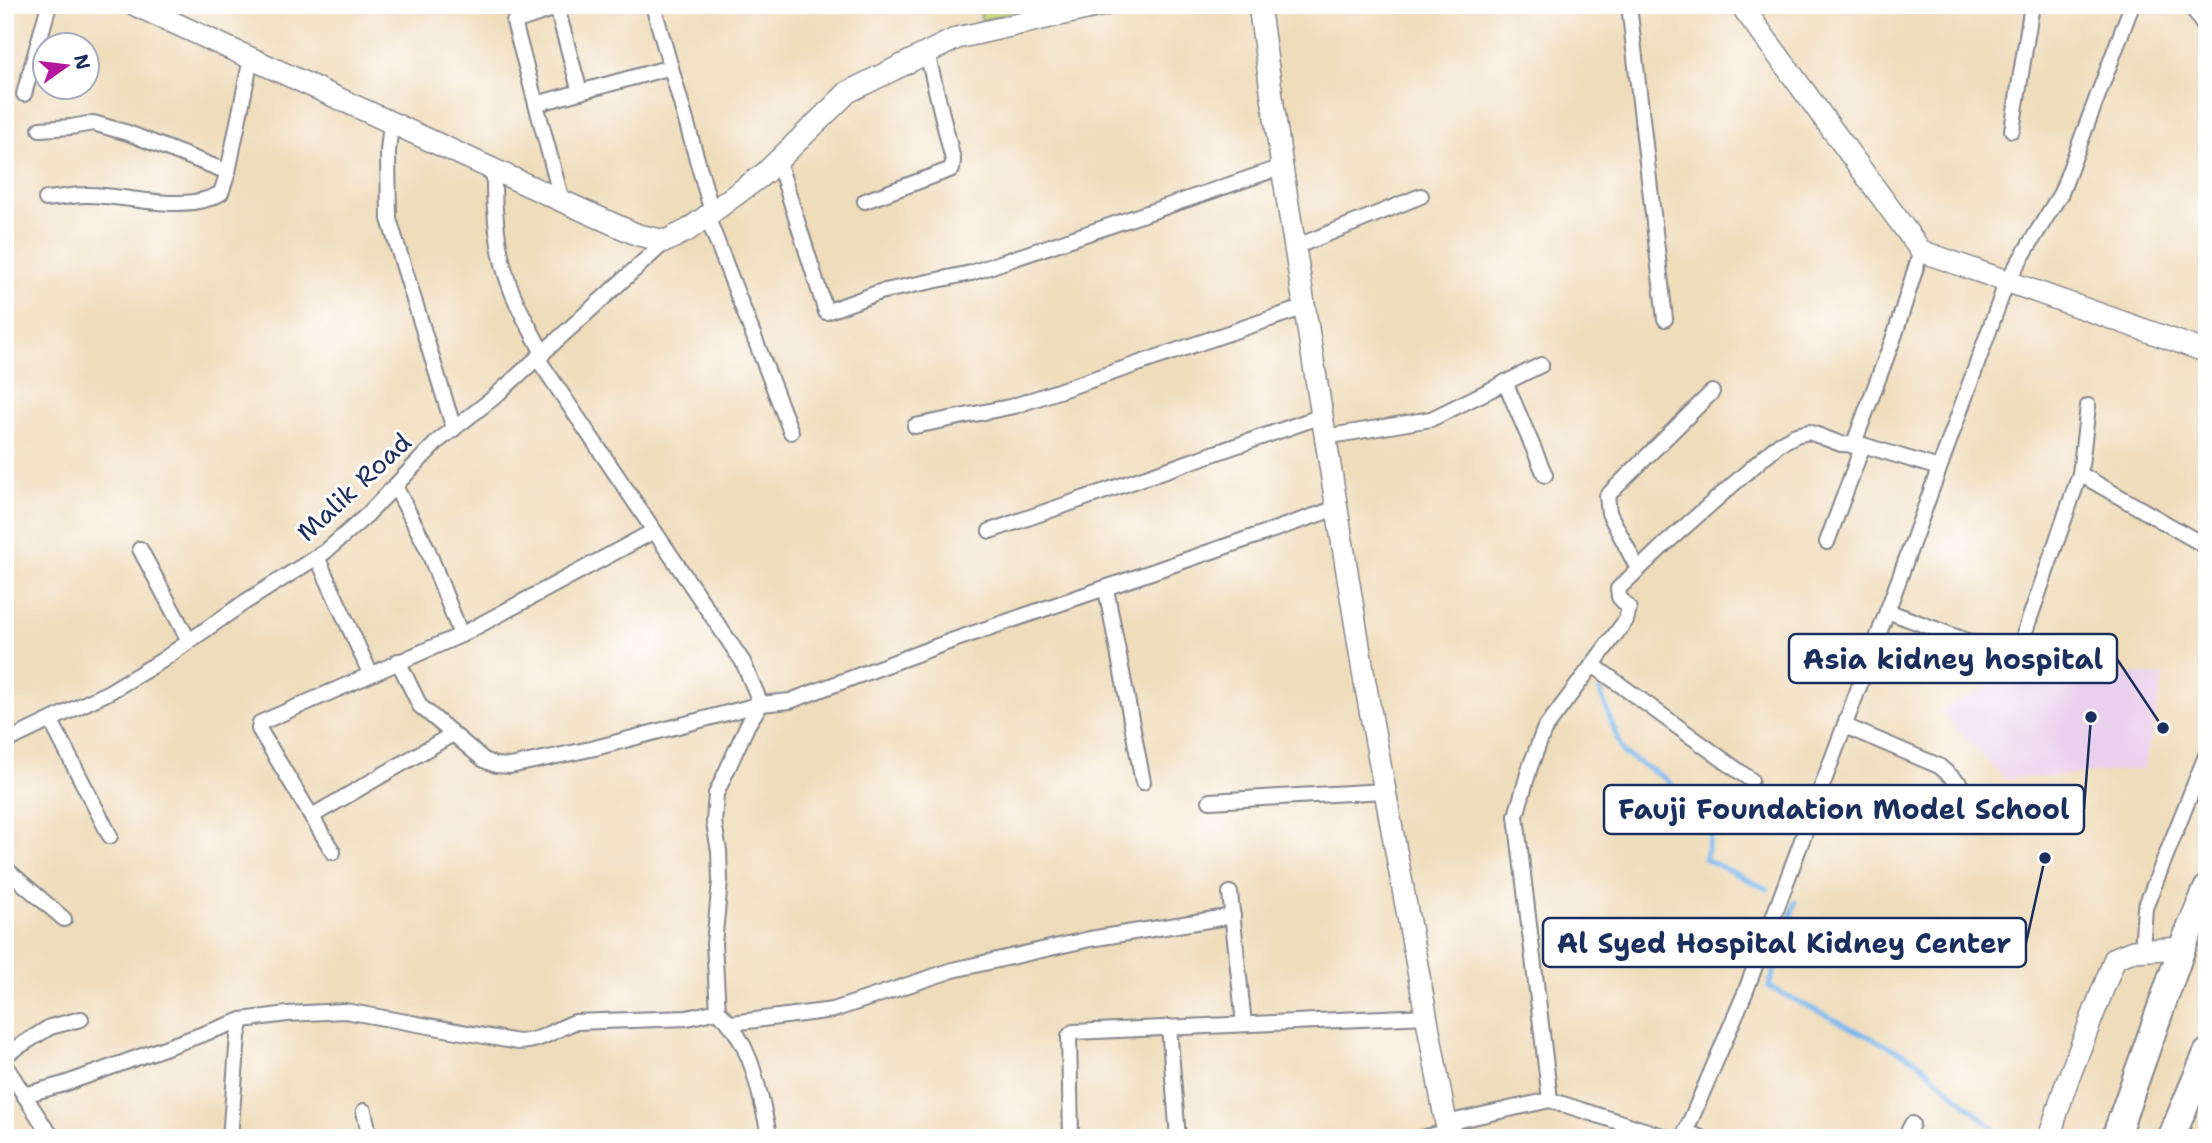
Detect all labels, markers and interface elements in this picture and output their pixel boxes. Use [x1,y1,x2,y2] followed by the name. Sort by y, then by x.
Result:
[32,32,102,102] north arrow
[68,52,96,72] text: N
[289,424,419,549] street label: Malik Road
[1789,634,2117,683] callout: Asia kidney hospital
[1803,640,2103,678] text: Asia kidney hospital
[1604,785,2084,834] callout: Fauji Foundation Model School
[1618,790,2070,828] text: Fauji Foundation Model School
[1543,918,2026,967] callout: Al Syed Hospital Kidney Center
[1557,924,2011,962] text: Al Syed Hospital Kidney Center

